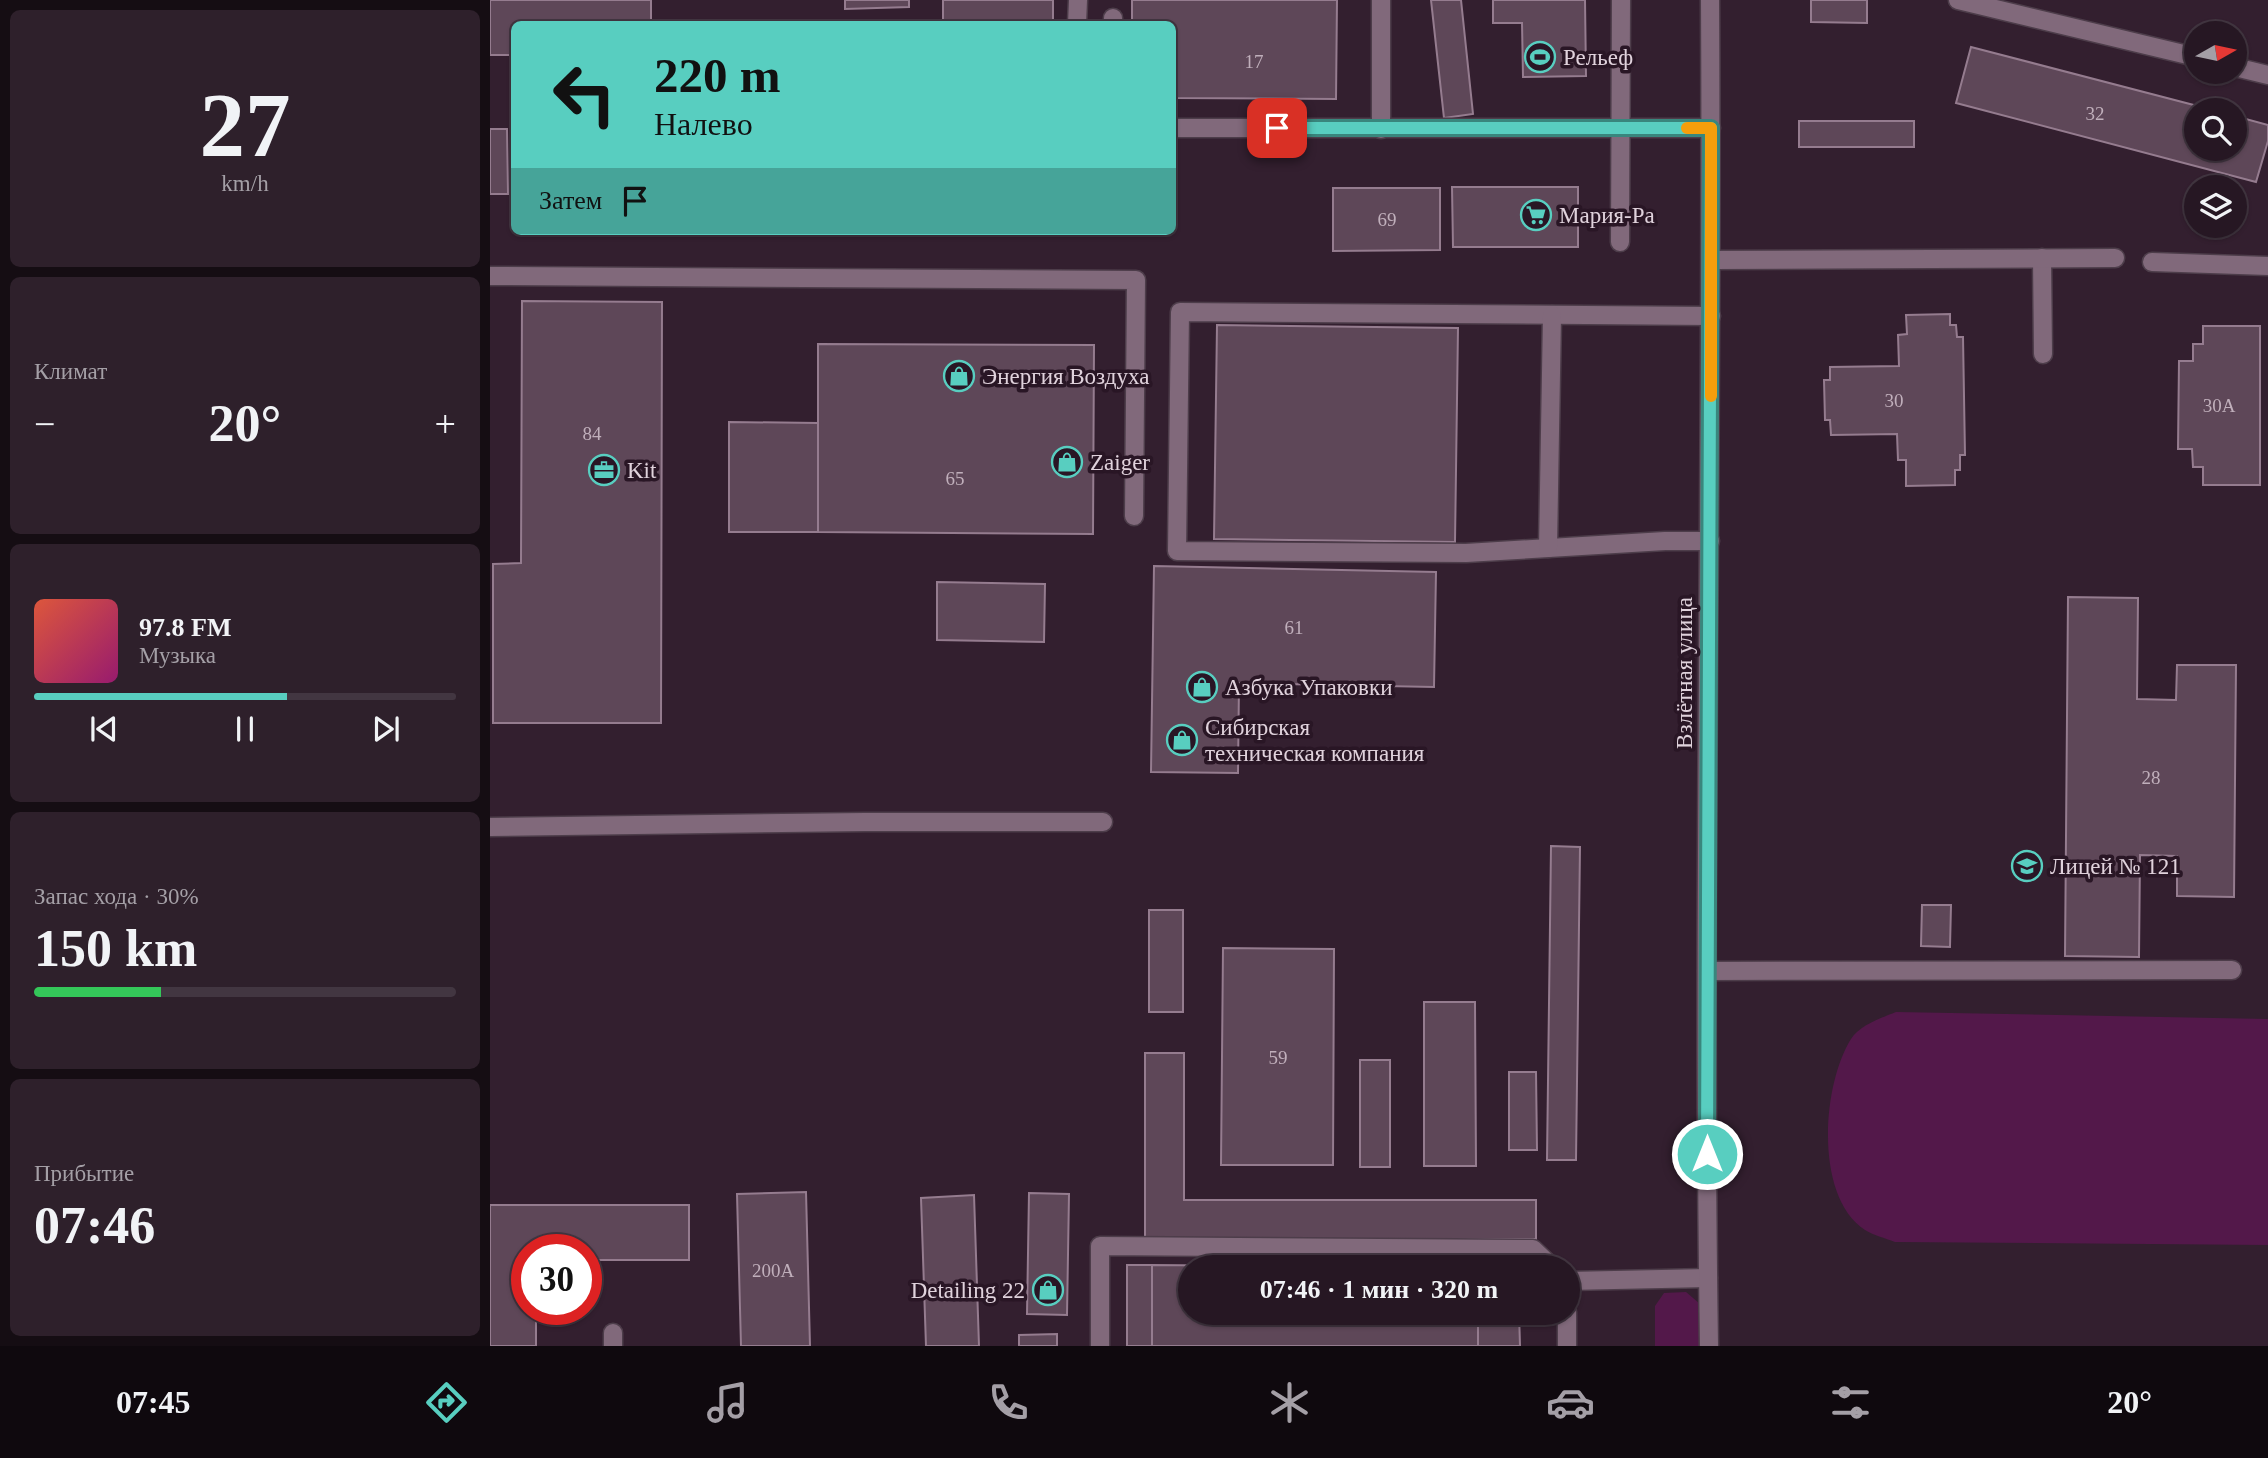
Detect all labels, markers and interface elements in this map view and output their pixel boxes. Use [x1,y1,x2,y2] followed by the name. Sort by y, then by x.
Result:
[2184,21,2247,84] north arrow
[2184,21,2247,238] map controls
[1523,40,1557,74] sports icon: Рельеф
[1563,45,1633,70] place label: Рельеф
[654,48,781,103] text: 220 m
[539,49,630,140] icon: left
[1245,51,1264,72] house number: 17
[200,75,291,176] text: 27
[1247,98,1307,158] pin
[2184,98,2247,161] button: search
[2086,103,2105,124] house number: 32
[654,106,753,142] text: Налево
[1258,109,1296,147] icon: arrive
[221,171,269,196] text: km/h
[2184,175,2247,238] button: layers
[616,182,654,220] icon: arrive
[539,186,602,215] text: Затем
[1519,198,1553,232] supermarket icon: Мария-Ра
[1559,203,1655,228] place label: Мария-Ра
[1378,209,1397,230] house number: 69
[34,359,107,384] text: Климат
[942,359,976,393] shop icon: Энергия Воздуха
[982,364,1149,389] place label: Энергия Воздуха
[1885,390,1904,411] house number: 30
[209,395,281,452] text: 20°
[2203,395,2236,416] house number: 30А
[34,403,55,445] text: −
[435,403,456,445] text: +
[583,423,602,444] house number: 84
[1050,445,1084,479] shop icon: Zaiger
[1090,450,1150,475] place label: Zaiger
[587,453,621,487] office icon: Kit
[627,458,657,483] place label: Kit
[946,468,965,489] house number: 65
[1672,597,1697,749] street label: Взлётная улица
[139,613,231,642] text: 97.8 FM
[1285,617,1304,638] house number: 61
[139,643,216,668] text: Музыка
[1185,670,1219,704] shop icon: Азбука Упаковки
[1225,675,1392,700] place label: Азбука Упаковки
[85,710,123,748] icon: previous
[226,710,264,748] icon: pause
[367,710,405,748] icon: next
[1205,715,1425,766] place label: Сибирская техническая компания
[1165,723,1199,757] shop icon: Сибирская техническая компания
[2142,767,2161,788] house number: 28
[2010,849,2044,883] school or university icon: Лицей № 121
[2050,854,2181,879] place label: Лицей № 121
[34,884,199,909] text: Запас хода · 30%
[34,920,197,977] text: 150 km
[1269,1047,1288,1068] house number: 59
[1670,1117,1744,1191] position arrow
[34,1161,134,1186] text: Прибытие
[34,1197,155,1254] text: 07:46
[511,1234,602,1325] speed limit sign: 30
[752,1260,794,1281] house number: 200А
[1031,1273,1065,1307] shop icon: Detailing 22
[1260,1275,1498,1304] text: 07:46 · 1 мин · 320 m
[911,1278,1025,1303] place label: Detailing 22
[422,1378,471,1427] icon: directions
[703,1378,752,1427] icon: music
[984,1378,1033,1427] icon: phone
[1265,1378,1314,1427] icon: climate
[1546,1378,1595,1427] icon: car
[1826,1378,1875,1427] icon: filters
[116,1384,191,1420] text: 07:45
[2107,1384,2152,1420] text: 20°

